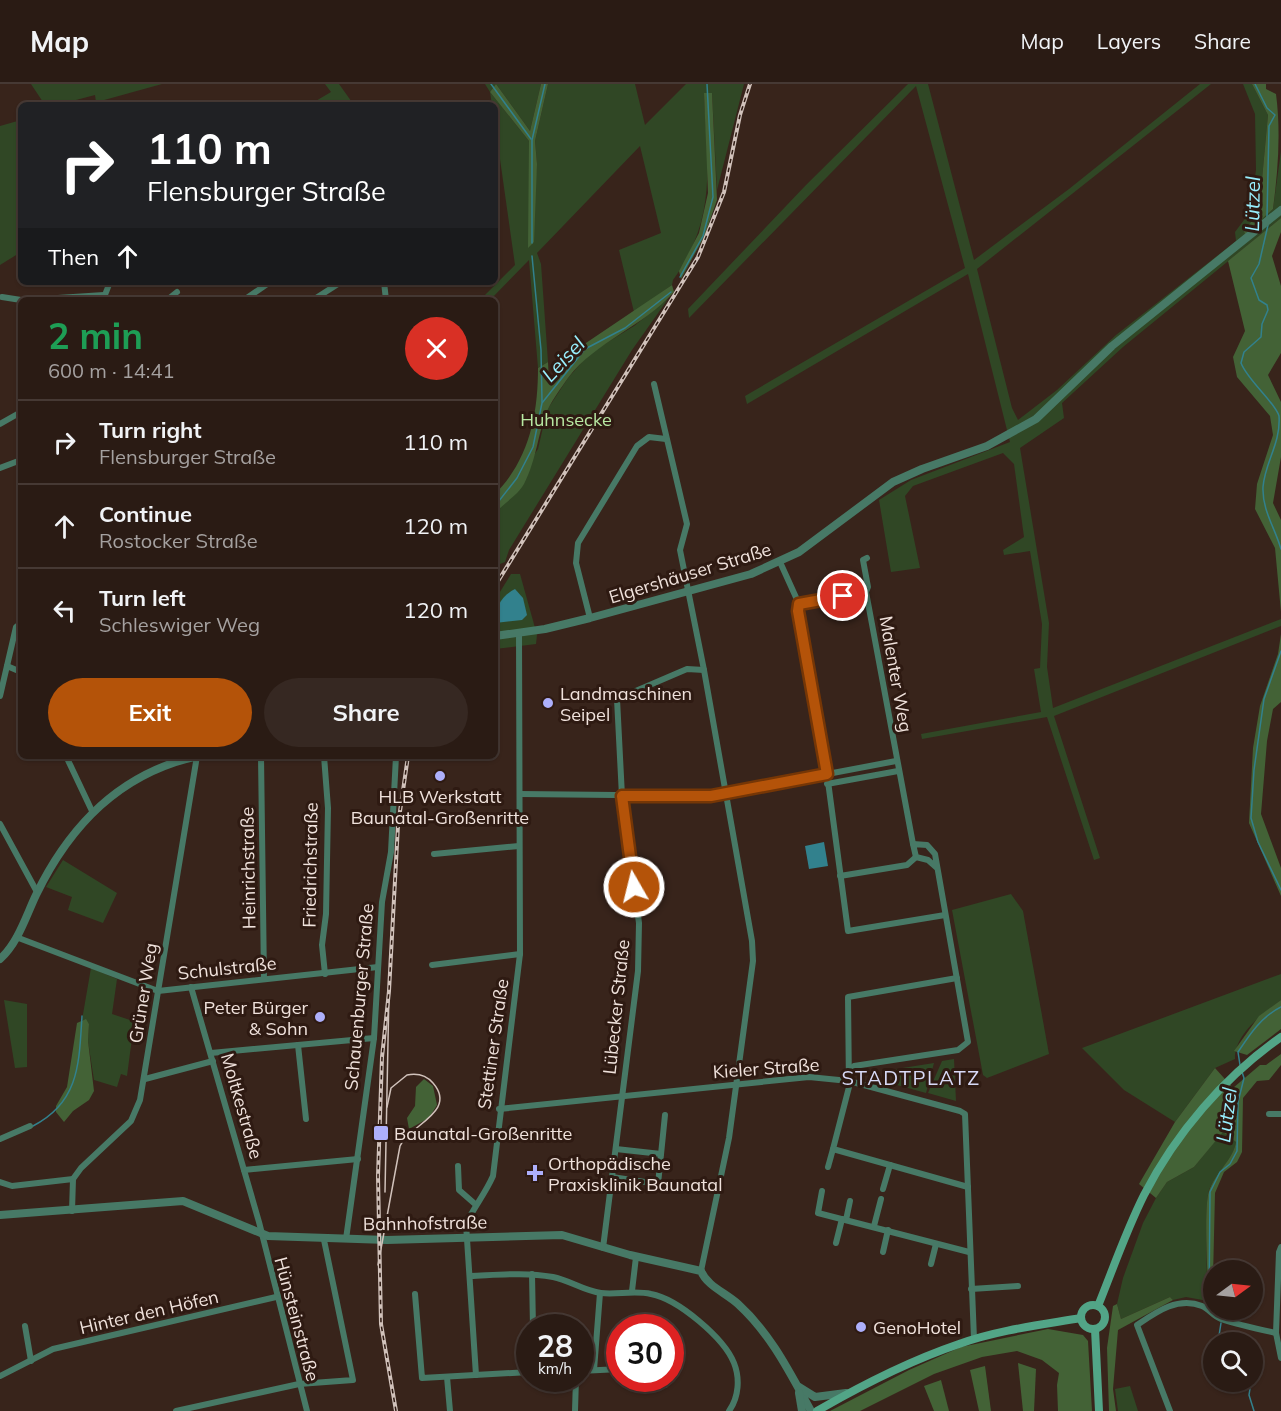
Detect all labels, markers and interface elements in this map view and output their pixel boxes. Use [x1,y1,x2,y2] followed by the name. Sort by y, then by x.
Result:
[30,24,89,59] text: Map
[1021,28,1064,54] text: Map
[1097,28,1161,54] text: Layers
[1194,28,1251,54] text: Share
[147,122,272,175] text: 110 m
[48,126,126,204] icon: right
[147,174,386,208] text: Flensburger Straße
[1239,176,1265,232] water label: Lützel
[111,240,144,273] icon: ahead
[48,243,99,271] text: Then
[48,313,143,358] text: 2 min
[405,317,468,380] button: close
[536,331,590,387] water label: Leisel
[48,358,174,383] text: 600 m · 14:41
[520,408,612,431] park label: Huhnsecke
[99,416,202,444] text: Turn right
[48,426,81,459] icon: right
[403,428,468,456] text: 110 m
[99,444,276,469] text: Flensburger Straße
[99,500,192,528] text: Continue
[48,510,81,543] icon: ahead
[403,512,468,540] text: 120 m
[99,528,258,553] text: Rostocker Straße
[606,537,774,609] street label: Elgershäuser Straße
[817,570,868,621] pin
[826,579,859,612] icon: arrive
[99,584,186,612] text: Turn left
[48,594,81,627] icon: left
[403,596,468,624] text: 120 m
[99,612,260,637] text: Schleswiger Weg
[874,614,918,734] street label: Malenter Weg
[48,678,252,747] button: Exit
[264,678,468,747] button: Share
[560,682,692,726] place label: Landmaschinen Seipel
[541,696,555,710] marker: Landmaschinen Seipel
[433,769,447,783] marker: HLB Werkstatt Baunatal-Großenritte
[351,785,529,829] place label: HLB Werkstatt Baunatal-Großenritte
[297,802,323,928] street label: Friedrichstraße
[235,807,261,929] street label: Heinrichstraße
[602,855,666,919] position arrow
[339,903,379,1091] street label: Schauenburger Straße
[597,938,635,1076] street label: Lübecker Straße
[124,941,162,1045] street label: Grüner Weg
[177,951,277,985] street label: Schulstraße
[472,977,514,1111] street label: Stettiner Straße
[203,996,308,1040] place label: Peter Bürger & Sohn
[313,1010,327,1024] marker: Peter Bürger & Sohn
[216,1051,268,1161] street label: Moltkestraße
[712,1053,820,1083] street label: Kieler Straße
[841,1065,981,1090] district label: STADTPLATZ
[1210,1086,1242,1144] water label: Lützel
[394,1122,572,1145] place label: Baunatal-Großenritte
[372,1124,390,1142] marker: Baunatal-Großenritte
[548,1152,722,1196] place label: Orthopädische Praxisklinik Baunatal
[526,1164,544,1182] marker: Orthopädische Praxisklinik Baunatal
[363,1210,487,1236] street label: Bahnhofstraße
[269,1254,325,1384] street label: Hünsteinstraße
[1203,1260,1263,1320] north arrow
[1203,1260,1263,1392] map controls
[77,1285,221,1339] street label: Hinter den Höfen
[606,1314,684,1392] speed limit sign: 30
[873,1316,961,1339] place label: GenoHotel
[854,1320,868,1334] marker: GenoHotel
[537,1327,573,1365] text: 28
[1203,1332,1263,1392] button: search
[538,1359,572,1378] text: km/h

